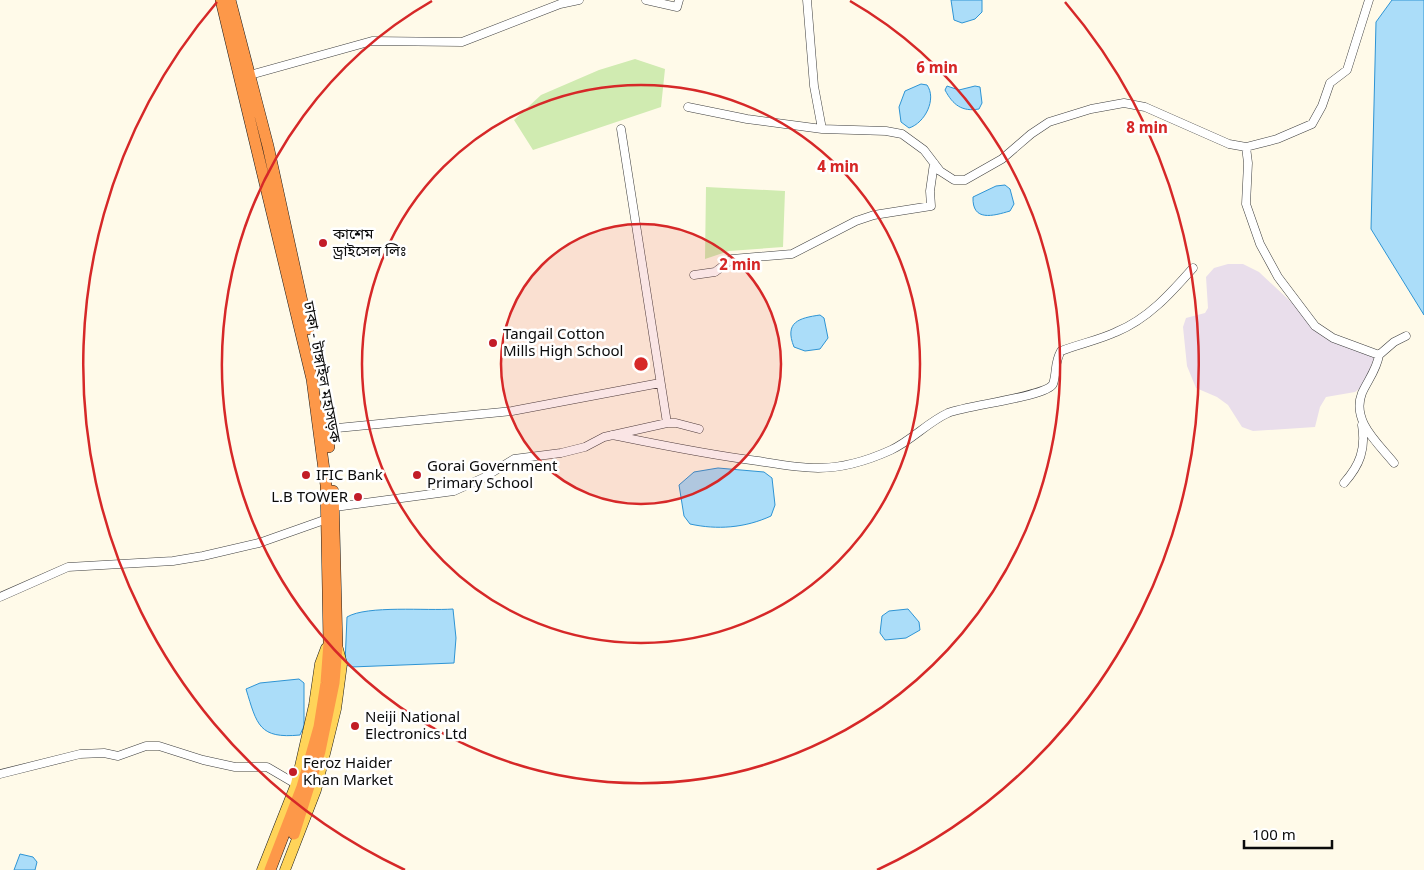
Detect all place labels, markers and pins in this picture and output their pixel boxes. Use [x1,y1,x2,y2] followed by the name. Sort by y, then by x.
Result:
[332,225,407,262] place label: কাশেম ড্রাইসেল লিঃ
[317,237,329,249] marker: কাশেম ড্রাইসেল লিঃ
[503,325,623,362] place label: Tangail Cotton Mills High School
[487,337,499,349] marker: Tangail Cotton Mills High School
[632,355,650,373] centre of rings
[427,457,558,494] place label: Gorai Government Primary School
[316,466,383,486] place label: IFIC Bank
[300,469,312,481] marker: IFIC Bank
[411,469,423,481] marker: Gorai Government Primary School
[271,488,349,508] place label: L.B TOWER
[352,491,364,503] marker: L.B TOWER
[365,708,467,745] place label: Neiji National Electronics Ltd
[349,720,361,732] marker: Neiji National Electronics Ltd
[303,754,394,791] place label: Feroz Haider Khan Market
[287,766,299,778] marker: Feroz Haider Khan Market

